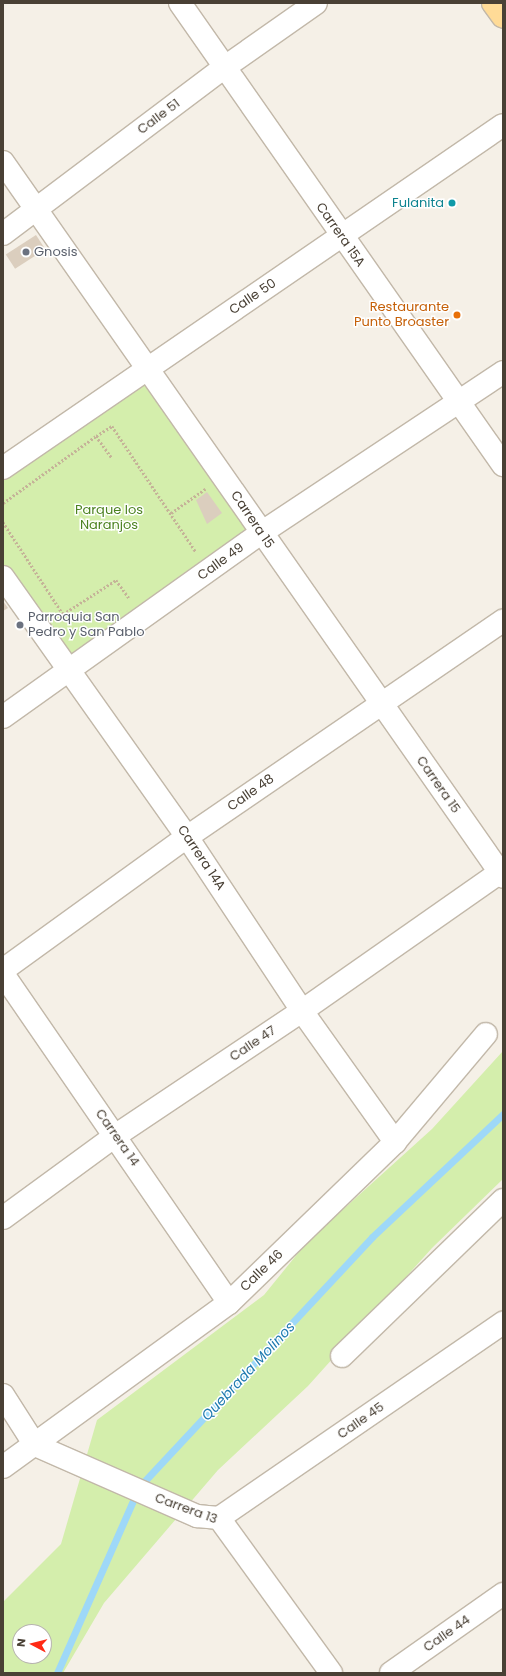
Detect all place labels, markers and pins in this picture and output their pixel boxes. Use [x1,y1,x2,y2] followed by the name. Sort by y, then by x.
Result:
[392,195,444,211] place label: Fulanita
[447,198,457,208] marker: Fulanita
[34,244,78,260] place label: Gnosis
[21,247,31,257] marker: Gnosis
[354,300,449,331] place label: Restaurante Punto Broaster
[452,310,462,320] marker: Restaurante Punto Broaster
[28,610,145,641] place label: Parroquia San Pedro y San Pablo
[15,620,25,630] marker: Parroquia San Pedro y San Pablo

